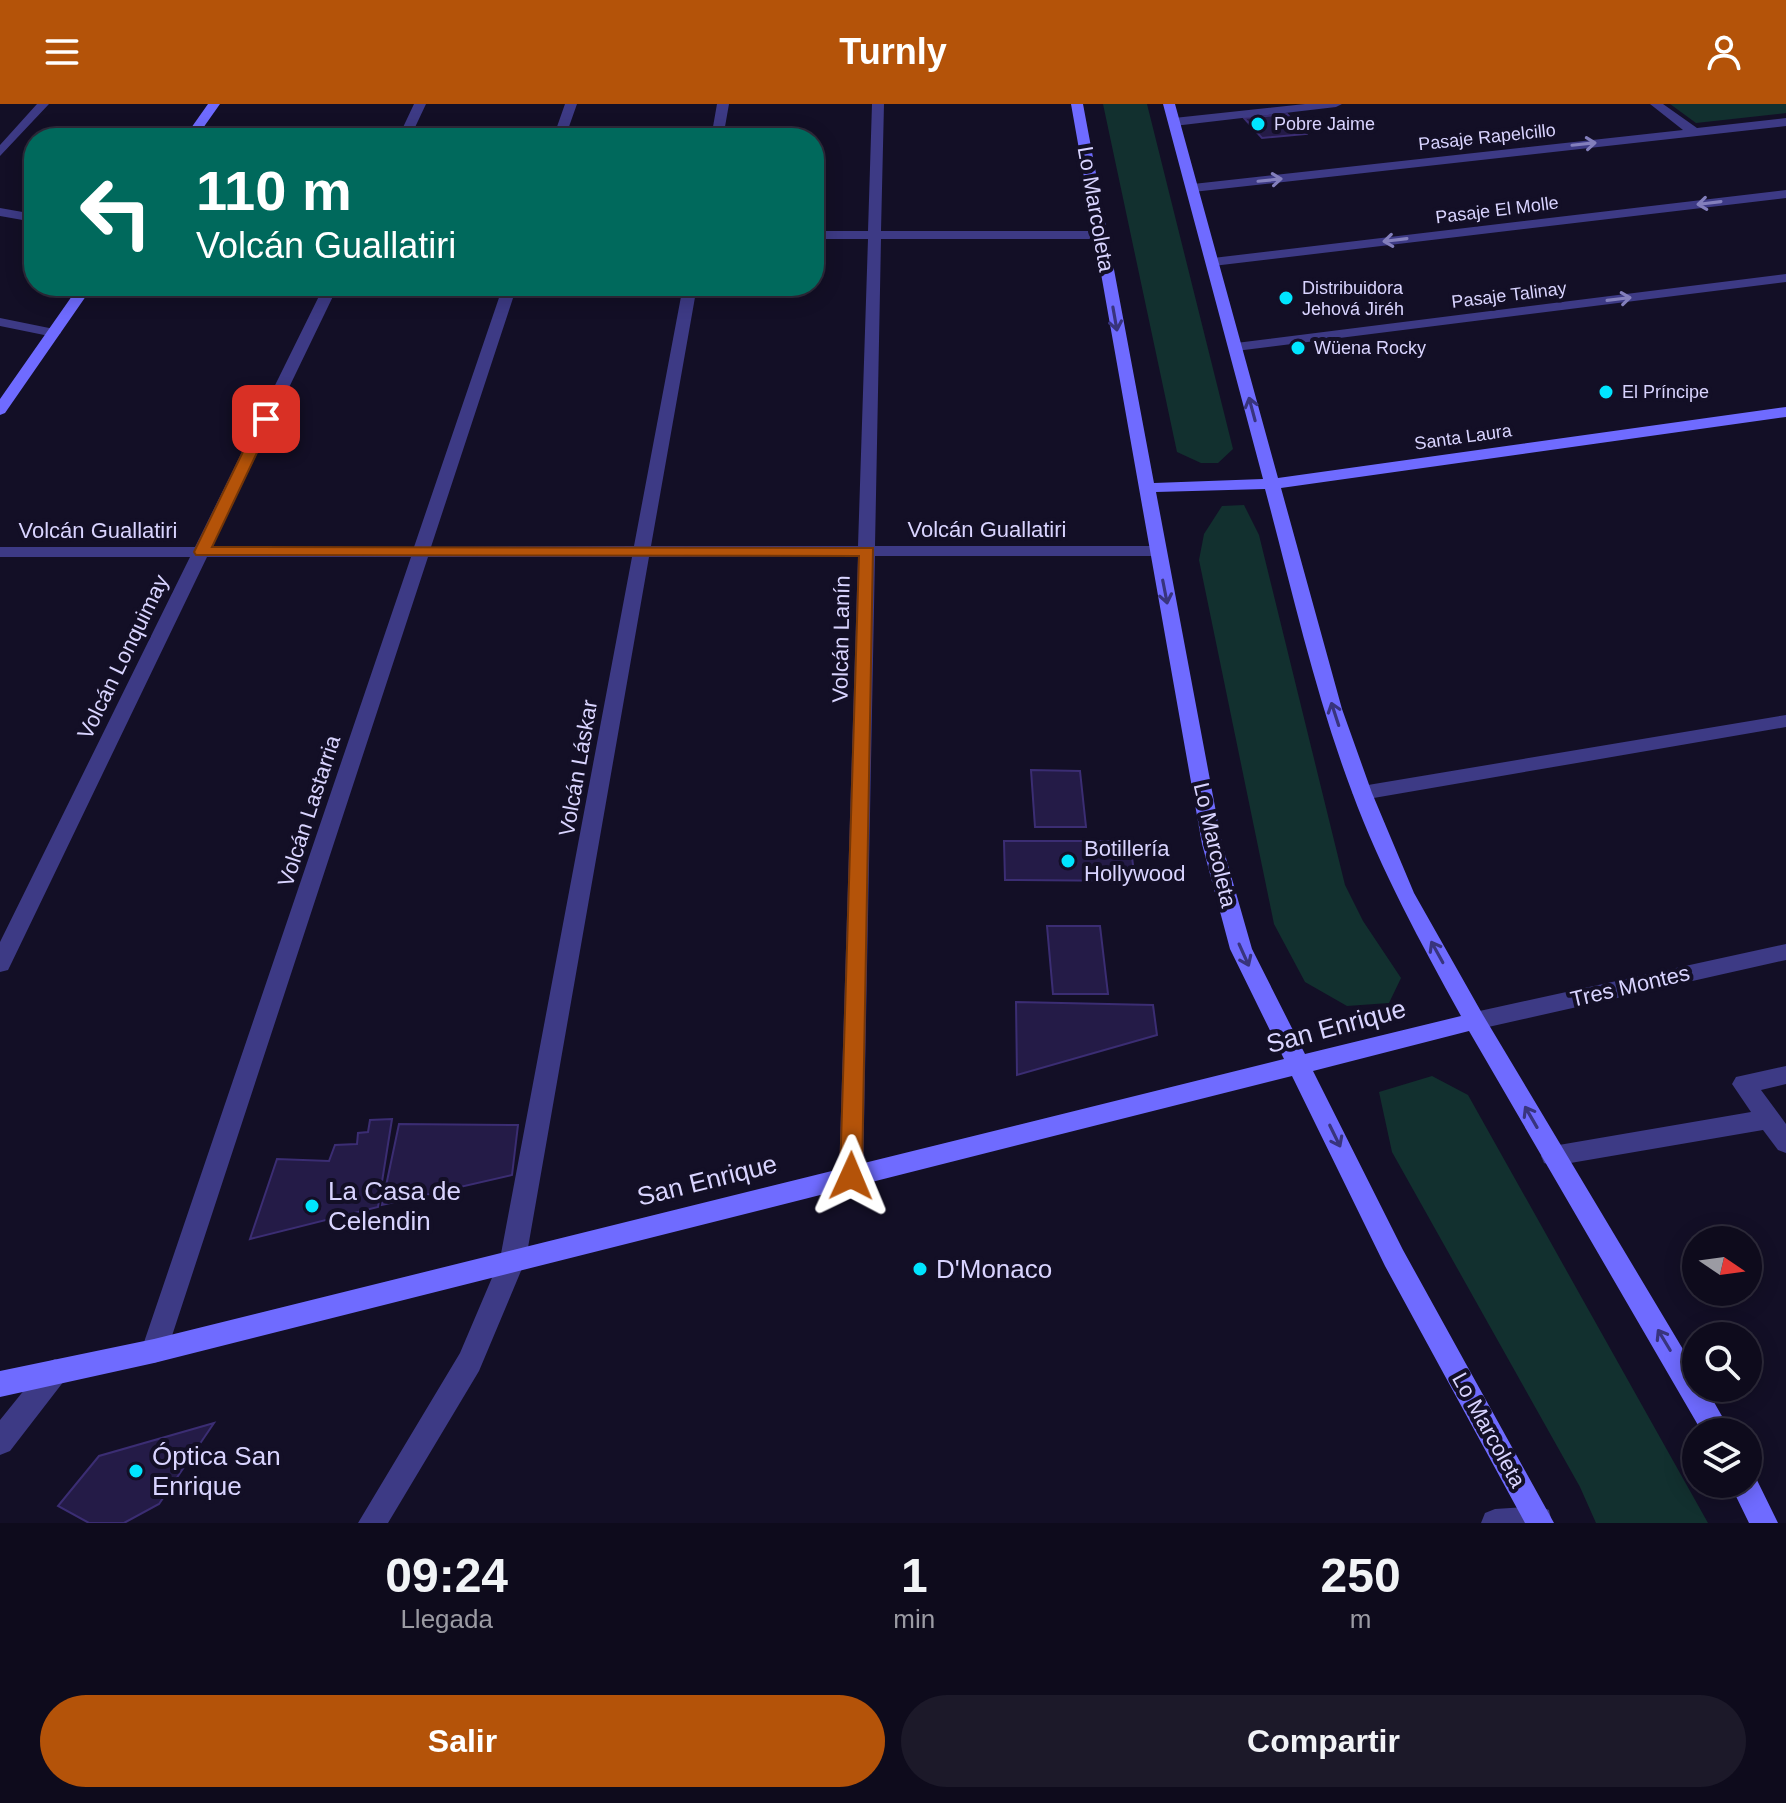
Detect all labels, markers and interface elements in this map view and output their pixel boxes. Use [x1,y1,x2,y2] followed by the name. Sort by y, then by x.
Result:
[40,30,84,74] icon: menu
[1702,30,1746,74] icon: person
[839,31,947,72] text: Turnly
[1274,114,1375,134] place label: Pobre Jaime
[1249,115,1267,133] marker: Pobre Jaime
[1417,120,1557,154] street label: Pasaje Rapelcillo
[1570,137,1597,152] one-way arrow
[1073,144,1119,275] street label: Lo Marcoleta
[196,159,352,222] text: 110 m
[64,160,168,264] icon: left
[1256,172,1283,187] one-way arrow
[1434,193,1560,227] street label: Pasaje El Molle
[1696,196,1722,211] one-way arrow
[196,225,456,266] text: Volcán Guallatiri
[1382,233,1409,248] one-way arrow
[1302,278,1404,319] place label: Distribuidora Jehová Jiréh
[1450,278,1568,312] street label: Pasaje Talinay
[1277,289,1295,307] marker: Distribuidora Jehová Jiréh
[1605,291,1631,306] one-way arrow
[1109,305,1124,331] one-way arrow
[1314,338,1426,358] place label: Wüena Rocky
[1289,339,1307,357] marker: Wüena Rocky
[1622,382,1709,402] place label: El Príncipe
[1597,383,1615,401] marker: El Príncipe
[232,385,300,453] pin
[1244,396,1259,422] one-way arrow
[244,397,288,441] icon: arrive
[1413,420,1514,454] street label: Santa Laura
[908,517,1066,542] street label: Volcán Guallatiri
[19,518,177,543] street label: Volcán Guallatiri
[72,571,174,743] street label: Volcán Lonquimay
[827,575,855,703] street label: Volcán Lanín
[1158,579,1173,604] one-way arrow
[554,698,602,838] street label: Volcán Láskar
[1327,701,1342,726] one-way arrow
[273,731,345,890] street label: Volcán Lastarria
[1189,780,1242,911] street label: Lo Marcoleta
[1084,836,1186,886] place label: Botillería Hollywood
[1059,852,1077,870] marker: Botillería Hollywood
[1429,941,1444,965] one-way arrow
[1238,942,1253,967] one-way arrow
[1568,960,1692,1012] street label: Tres Montes
[1263,993,1409,1059] street label: San Enrique
[1523,1106,1539,1129] one-way arrow
[1328,1124,1344,1148] one-way arrow
[809,1134,893,1218] position arrow
[634,1148,780,1212] street label: San Enrique
[328,1176,461,1236] place label: La Casa de Celendin
[303,1197,321,1215] marker: La Casa de Celendin
[1682,1226,1762,1306] north arrow
[1682,1226,1762,1498] map controls
[936,1254,1052,1284] place label: D'Monaco
[911,1260,929,1278] marker: D'Monaco
[1682,1322,1762,1402] button: search
[1656,1329,1672,1352] one-way arrow
[1447,1368,1531,1492] street label: Lo Marcoleta
[1682,1418,1762,1498] button: layers
[152,1441,281,1501] place label: Óptica San Enrique
[127,1462,145,1480] marker: Óptica San Enrique
[385,1549,508,1602] text: 09:24
[901,1549,928,1602] text: 1
[1321,1549,1401,1602] text: 250
[400,1604,493,1634] text: Llegada
[893,1604,935,1634] text: min
[1350,1604,1371,1634] text: m
[40,1695,885,1787] button: Salir
[901,1695,1746,1787] button: Compartir

